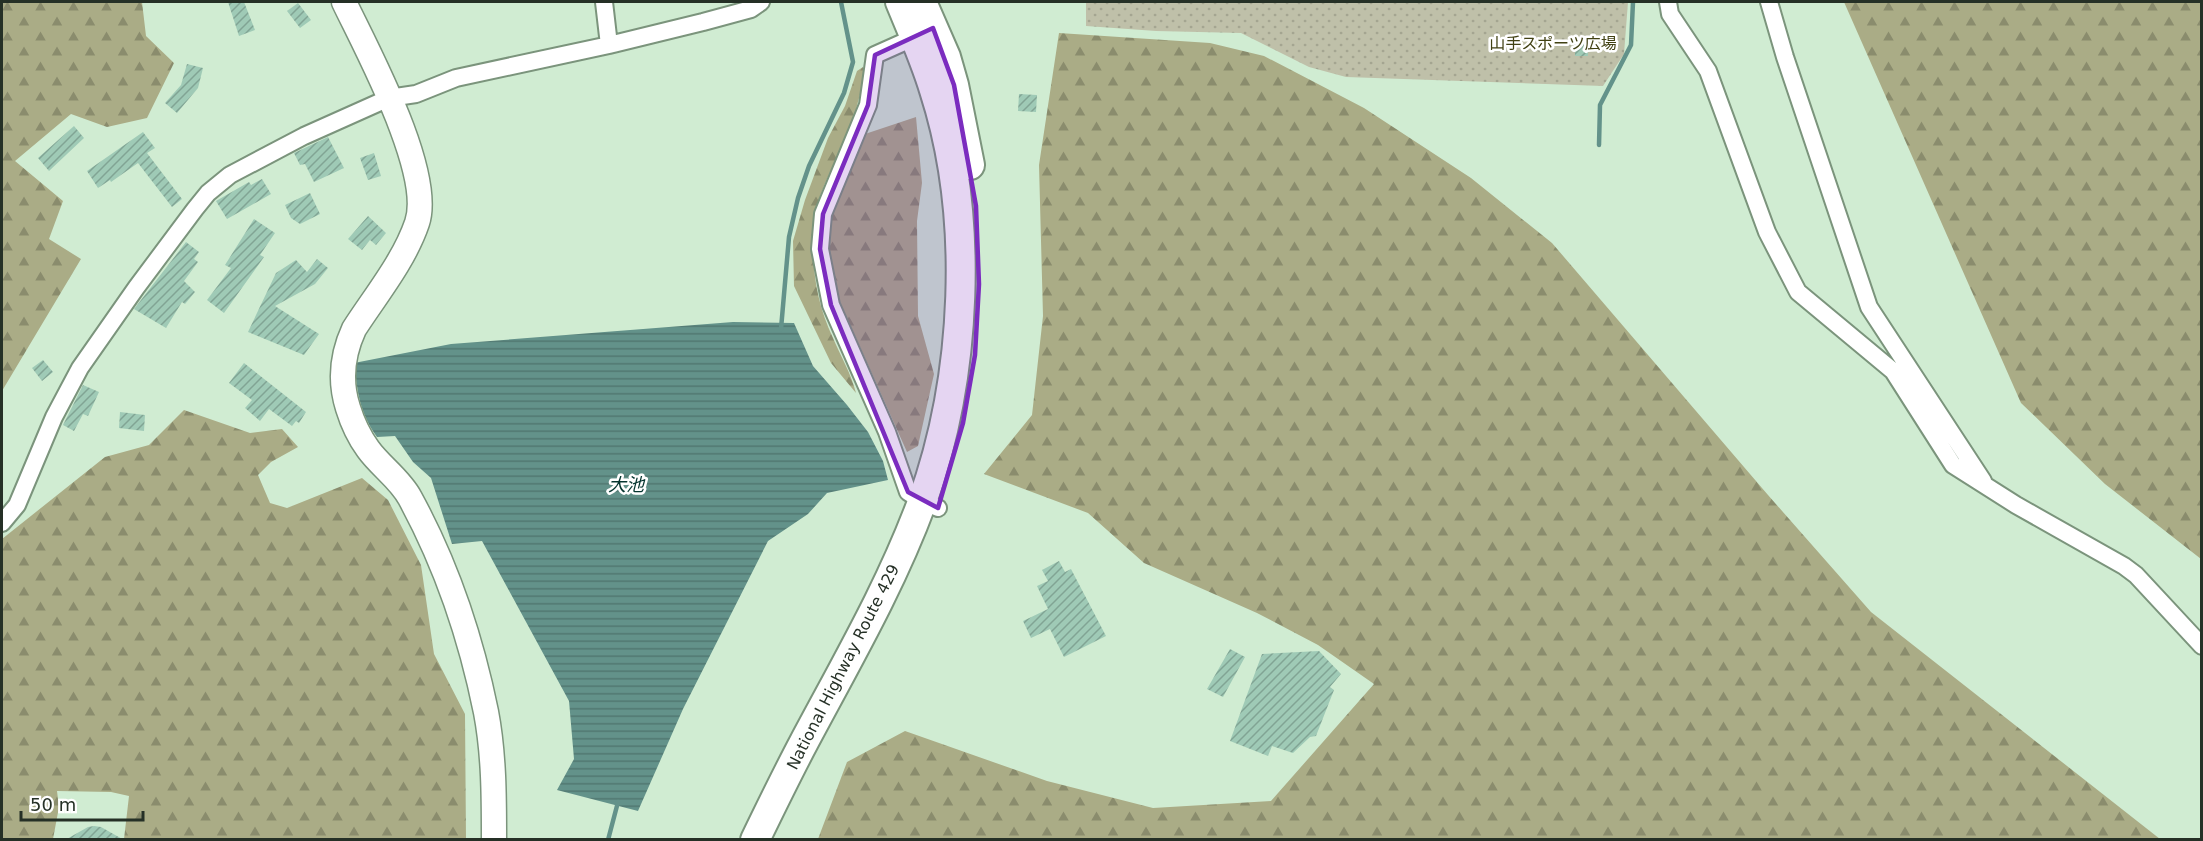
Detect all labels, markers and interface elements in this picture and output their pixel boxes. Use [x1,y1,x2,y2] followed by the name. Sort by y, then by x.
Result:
[1489,34,1617,53] park label: 山手スポーツ広場
[608,474,646,495] water label: 大池
[783,561,903,773] street label: National Highway Route 429
[21,784,142,822] scale bar
[30,794,76,815] text: 50 m

